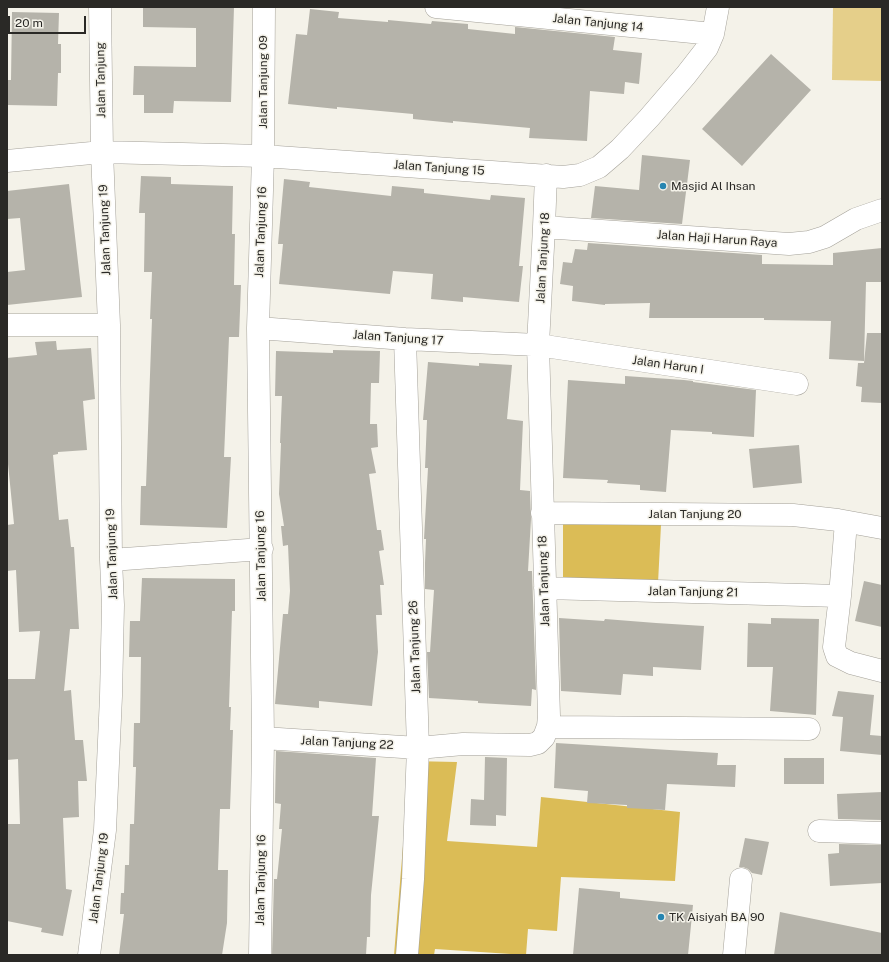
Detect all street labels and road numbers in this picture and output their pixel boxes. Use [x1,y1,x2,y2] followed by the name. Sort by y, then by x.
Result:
[552,11,644,35] street label: Jalan Tanjung 14
[256,35,270,129] street label: Jalan Tanjung 09
[93,42,109,118] street label: Jalan Tanjung
[393,158,485,178] street label: Jalan Tanjung 15
[96,184,114,276] street label: Jalan Tanjung 19
[252,186,270,278] street label: Jalan Tanjung 16
[533,212,553,304] street label: Jalan Tanjung 18
[656,228,778,250] street label: Jalan Haji Harun Raya
[352,328,444,348] street label: Jalan Tanjung 17
[631,353,705,377] street label: Jalan Harun I
[648,507,742,521] street label: Jalan Tanjung 20
[103,508,121,600] street label: Jalan Tanjung 19
[253,510,269,602] street label: Jalan Tanjung 16
[535,535,553,627] street label: Jalan Tanjung 18
[647,584,739,600] street label: Jalan Tanjung 21
[406,600,424,694] street label: Jalan Tanjung 26
[300,733,394,753] street label: Jalan Tanjung 22
[86,832,112,924] street label: Jalan Tanjung 19
[253,834,269,926] street label: Jalan Tanjung 16

